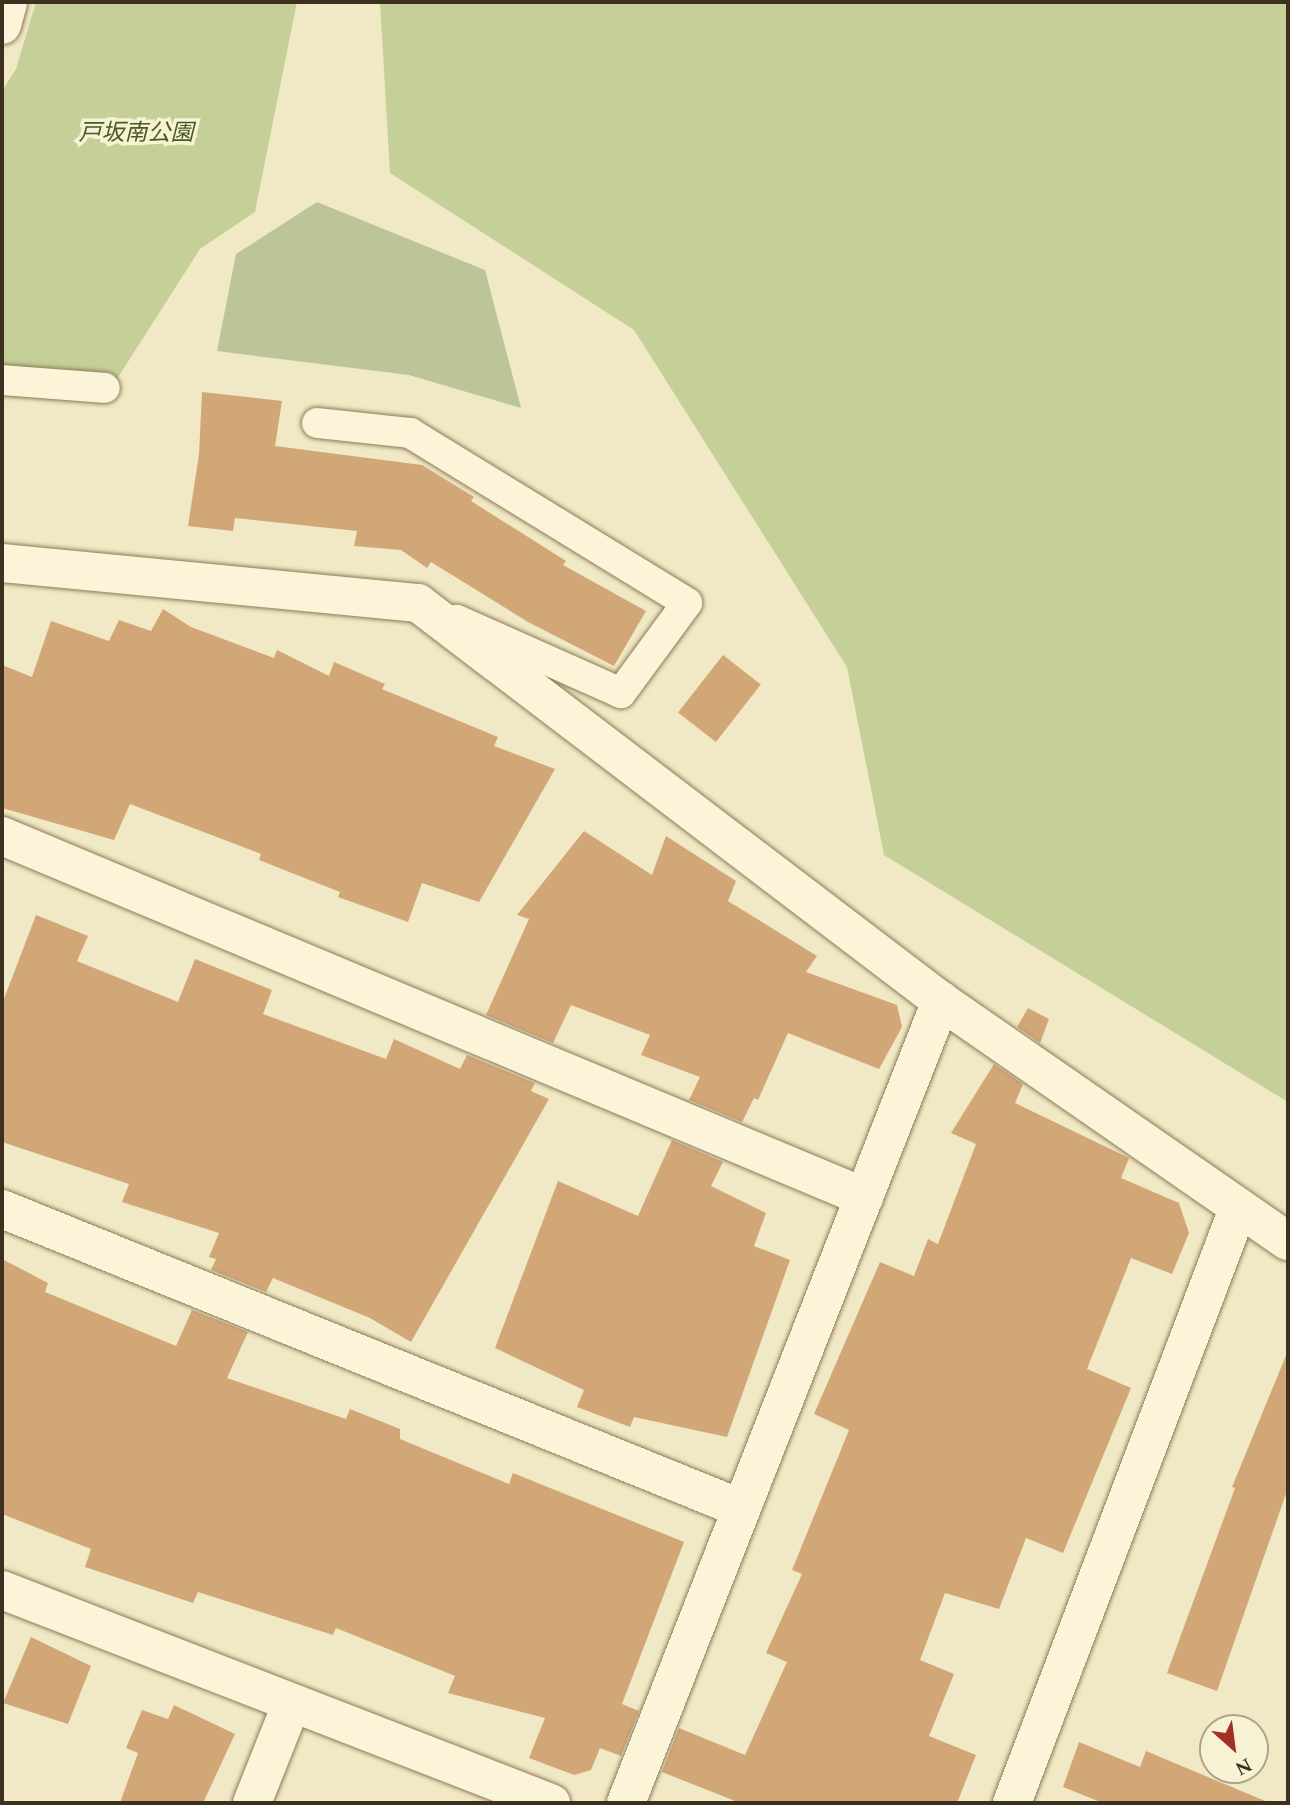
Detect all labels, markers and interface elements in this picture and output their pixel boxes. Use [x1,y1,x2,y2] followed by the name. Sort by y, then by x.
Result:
[79,120,193,148] park label: 戸坂南公園
[1199,1714,1269,1784] north arrow
[1230,1750,1257,1783] text: N

